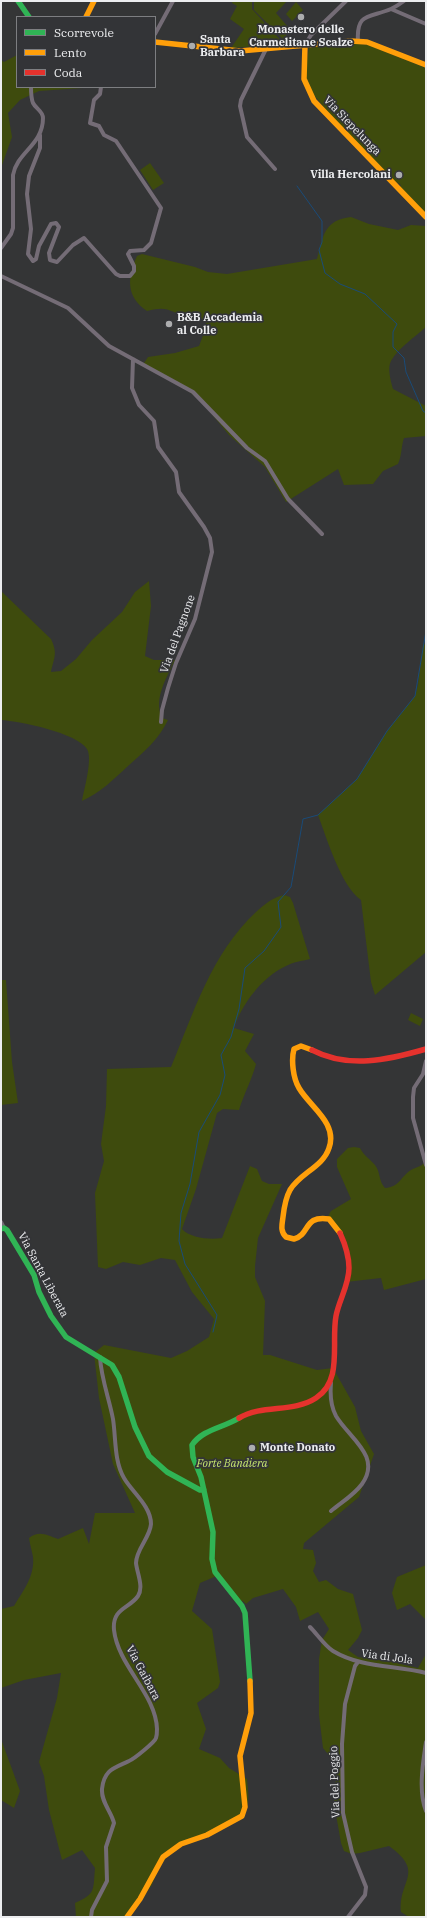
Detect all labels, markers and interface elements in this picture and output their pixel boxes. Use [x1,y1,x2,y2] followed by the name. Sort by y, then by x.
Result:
[296,12,306,22] marker: Monastero delle Carmelitane Scalze
[16,16,156,88] legend
[249,23,353,49] place label: Monastero delle Carmelitane Scalze
[54,25,114,40] text: Scorrevole
[200,33,244,59] place label: Santa Barbara
[187,41,197,51] marker: Santa Barbara
[54,45,86,60] text: Lento
[54,65,82,80] text: Coda
[321,94,383,158] street label: Via Siepelunga
[310,168,391,182] place label: Villa Hercolani
[394,170,404,180] marker: Villa Hercolani
[177,311,262,337] place label: B&B Accademia al Colle
[164,319,174,329] marker: B&B Accademia al Colle
[158,593,198,675] street label: Via del Pagnone
[15,1230,71,1320] street label: Via Santa Liberata
[260,1441,335,1455] place label: Monte Donato
[247,1443,257,1453] marker: Monte Donato
[197,1457,267,1471] park label: Forte Bandiera
[123,1643,163,1703] street label: Via Gaibara
[360,1647,414,1667] street label: Via di Jola
[327,1746,343,1818] street label: Via del Poggio

